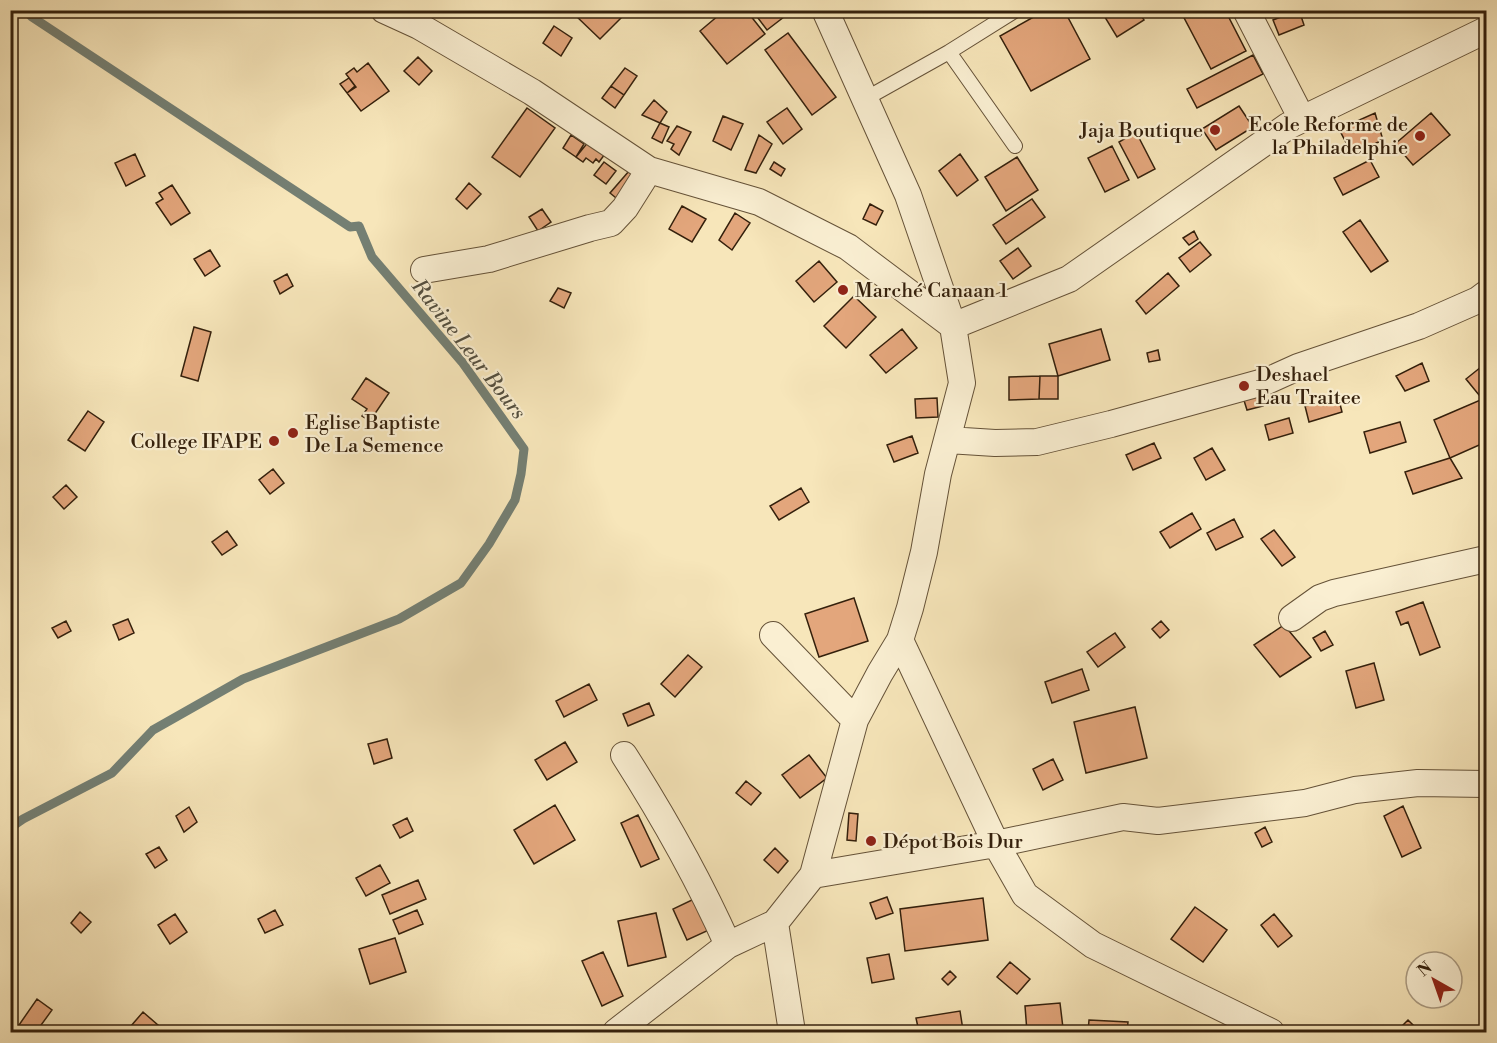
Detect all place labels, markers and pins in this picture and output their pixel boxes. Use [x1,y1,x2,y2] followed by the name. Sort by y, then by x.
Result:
[1249,113,1408,161] place label: Ecole Reforme de la Philadelphie
[1078,119,1203,144] place label: Jaja Boutique
[1208,123,1222,137] marker: Jaja Boutique
[1413,129,1427,143] marker: Ecole Reforme de la Philadelphie
[855,279,1008,304] place label: Marché Canaan 1
[836,283,850,297] marker: Marché Canaan 1
[1256,363,1361,411] place label: Deshael Eau Traitee
[1237,379,1251,393] marker: Deshael Eau Traitee
[305,411,444,459] place label: Eglise Baptiste De La Semence
[286,426,300,440] marker: Eglise Baptiste De La Semence
[130,430,262,455] place label: College IFAPE
[267,434,281,448] marker: College IFAPE
[883,830,1023,855] place label: Dépot Bois Dur
[864,834,878,848] marker: Dépot Bois Dur

